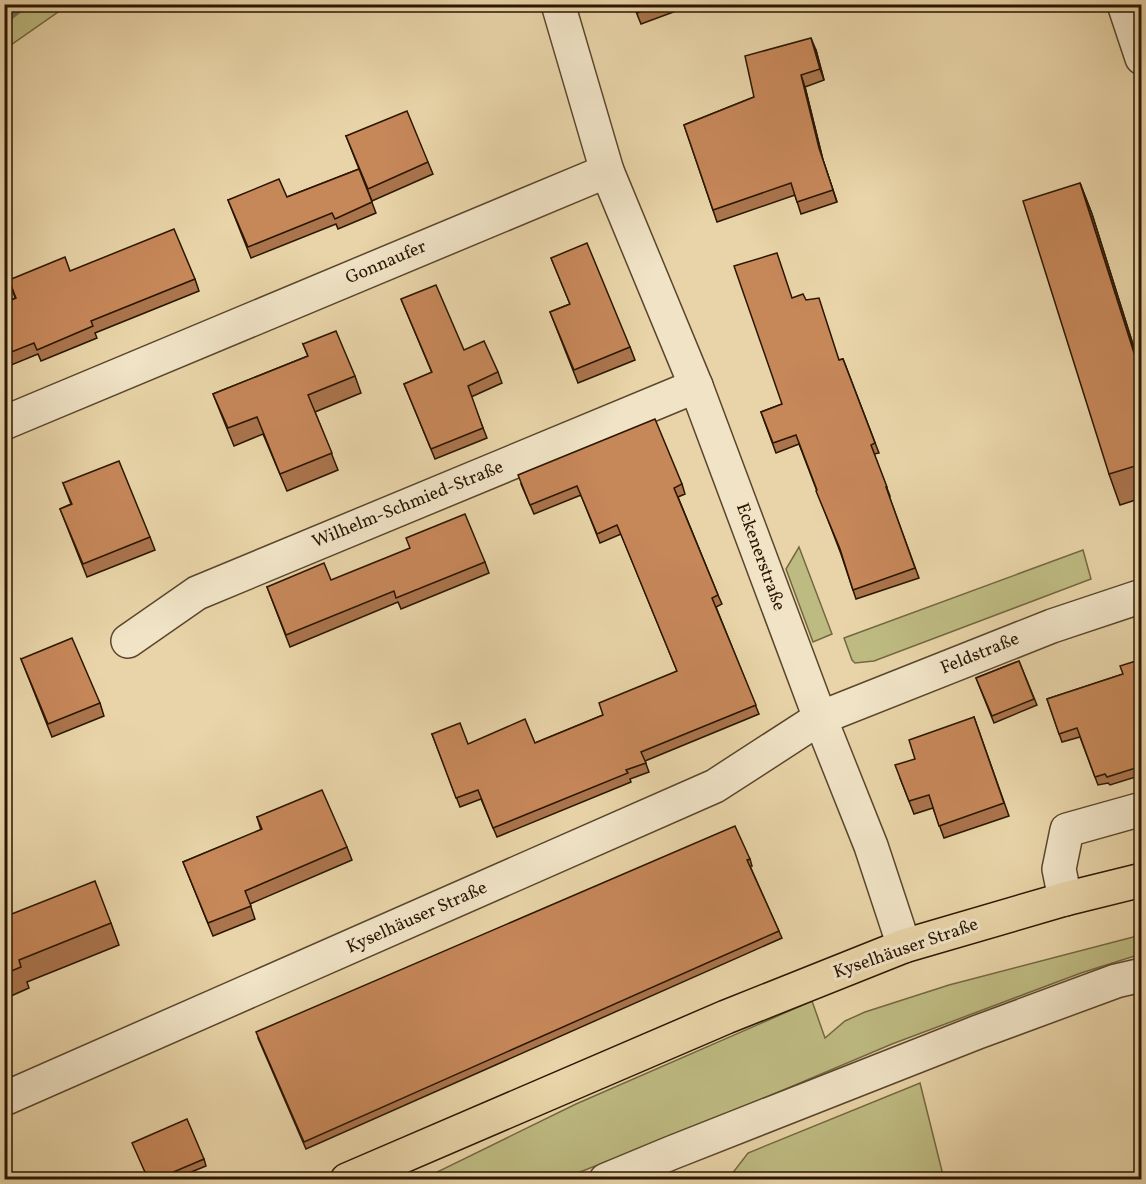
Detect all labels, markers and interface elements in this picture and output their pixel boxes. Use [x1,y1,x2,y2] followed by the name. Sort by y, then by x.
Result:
[342,235,431,291] street label: Gonnaufer
[309,455,507,555] street label: Wilhelm-Schmied-Straße
[729,500,791,614] street label: Eckenerstraße
[937,627,1023,681] street label: Feldstraße
[343,876,491,960] street label: Kyselhäuser Straße
[830,913,982,985] street label: Kyselhäuser Straße

